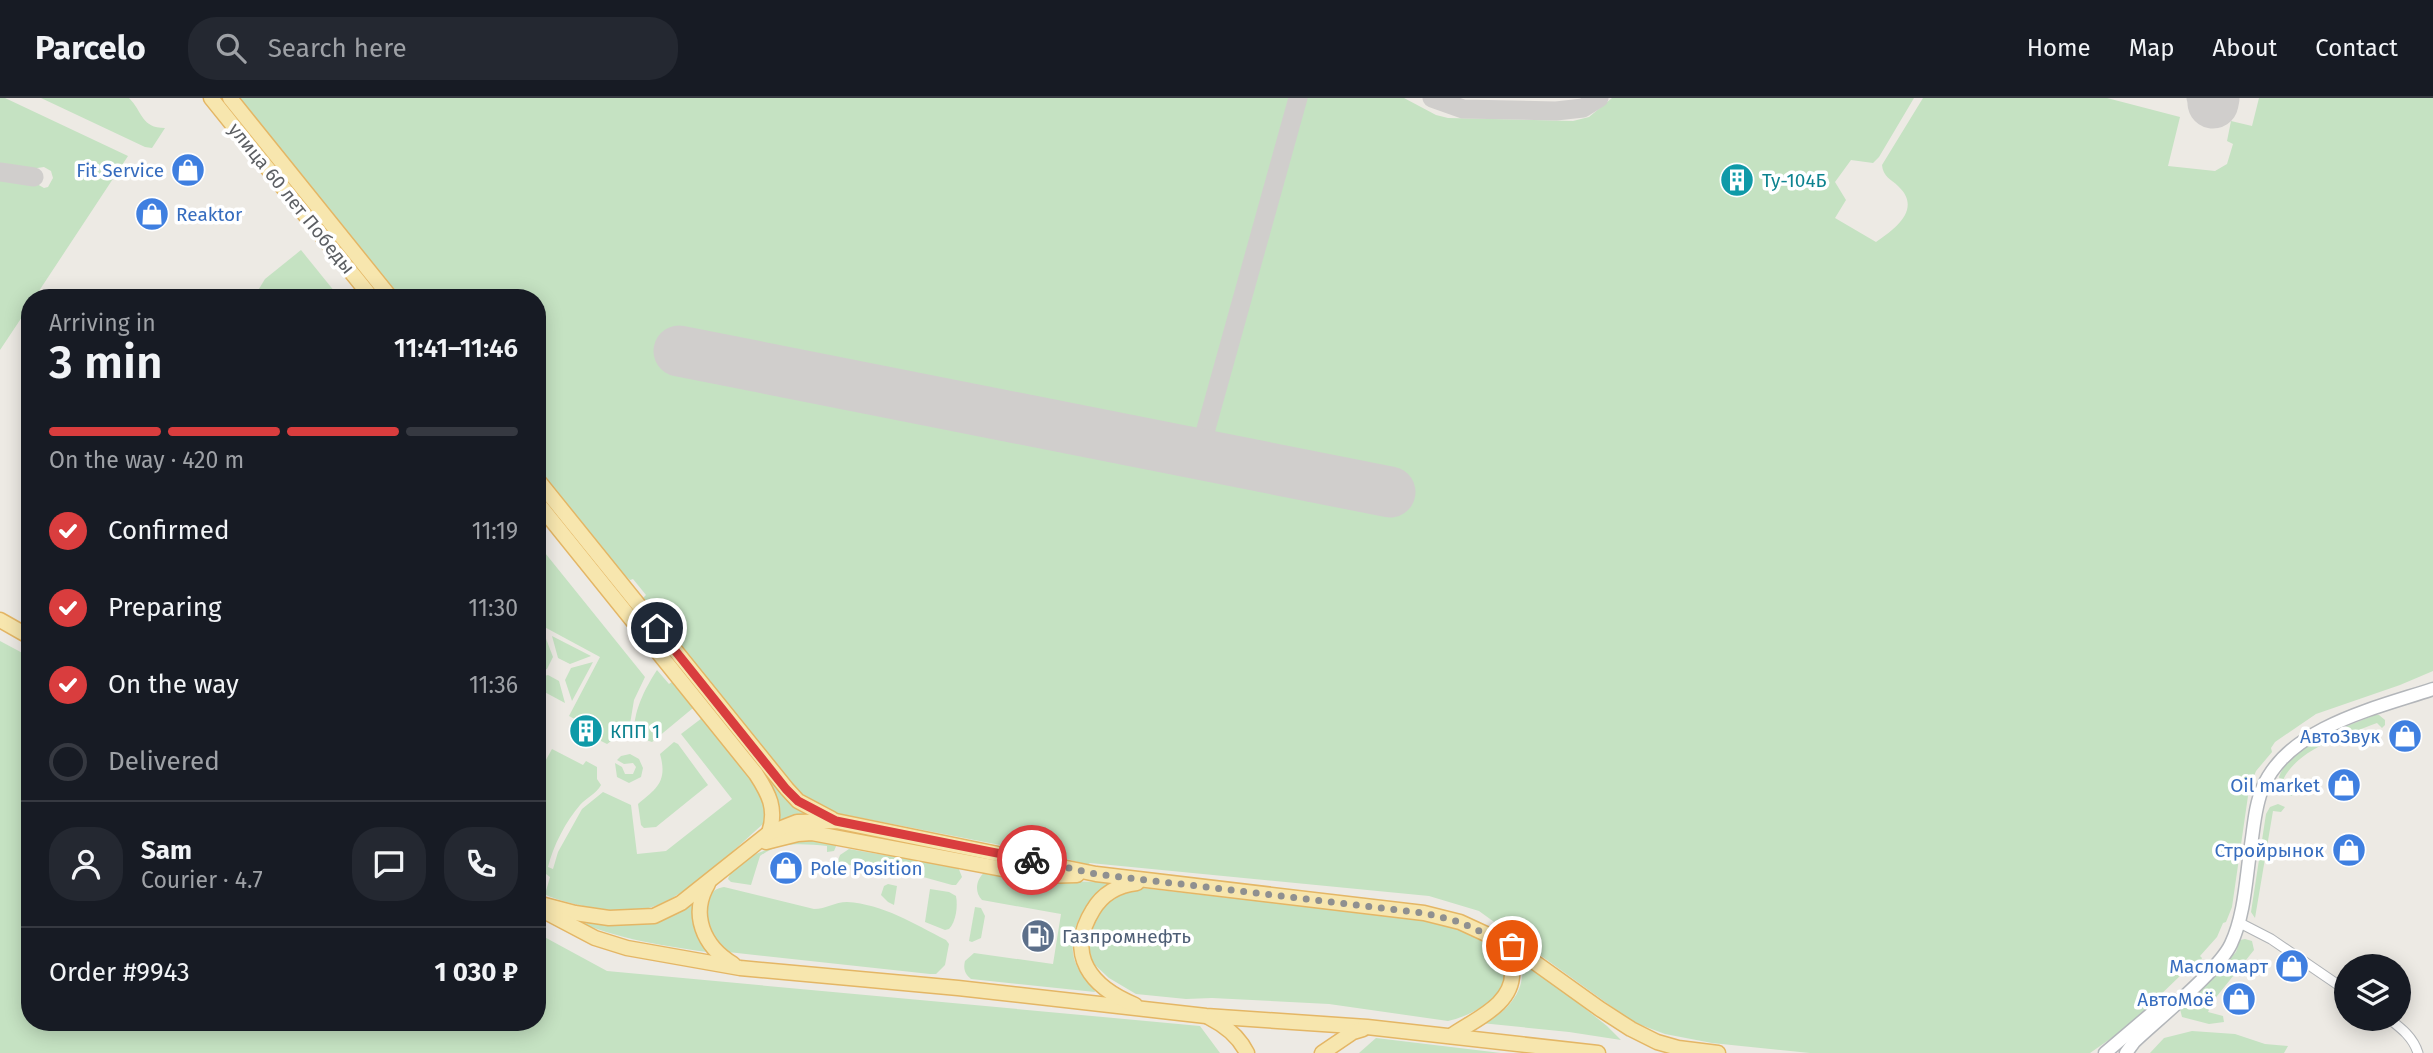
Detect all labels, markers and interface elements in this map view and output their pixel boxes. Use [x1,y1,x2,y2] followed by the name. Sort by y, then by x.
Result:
[188,17,678,80] search box
[35,28,146,68] text: Parcelo
[212,29,250,67] icon: search
[268,33,407,64] text: Search here
[2027,34,2091,62] text: Home
[2129,34,2175,62] text: Map
[2213,34,2277,62] text: About
[2315,34,2398,62] text: Contact
[224,118,360,279] street label: улица 60 лет Победы
[169,151,207,189] shop icon: Fit Service
[76,159,164,182] place label: Fit Service
[1718,161,1756,199] building icon: Ту-104Б
[1762,169,1827,192] place label: Ту-104Б
[133,195,171,233] shop icon: Reaktor
[176,203,243,226] place label: Reaktor
[49,309,156,337] text: Arriving in
[394,333,518,364] text: 11:41–11:46
[49,335,163,390] text: 3 min
[49,446,244,474] text: On the way · 420 m
[49,512,87,550] icon: check
[108,515,229,546] text: Confirmed
[472,517,518,545] text: 11:19
[49,589,87,627] icon: check
[108,592,221,623] text: Preparing
[468,594,518,622] text: 11:30
[627,598,687,658] pin
[638,609,676,647] icon: home
[49,666,87,704] icon: check
[108,669,239,700] text: On the way
[469,671,518,699] text: 11:36
[567,712,605,750] building icon: КПП 1
[2386,717,2424,755] shop icon: АвтоЗвук
[610,720,660,743] place label: КПП 1
[2300,725,2380,748] place label: АвтоЗвук
[108,746,220,777] text: Delivered
[2325,766,2363,804] shop icon: Oil market
[2230,774,2320,797] place label: Oil market
[997,825,1067,895] courier
[49,827,123,901] button: person
[352,827,426,901] button: chat
[444,827,518,901] button: phone
[2330,831,2368,869] shop icon: Стройрынок
[141,835,192,866] text: Sam
[2215,839,2324,862] place label: Стройрынок
[1013,841,1051,879] icon: bike
[767,849,805,887] shop icon: Pole Position
[810,857,923,880] place label: Pole Position
[141,866,263,894] text: Courier · 4.7
[1482,916,1542,976] pin
[1019,917,1057,955] fuel station icon: Газпромнефть
[1062,925,1191,948] place label: Газпромнефть
[1493,927,1531,965] icon: bag
[2273,947,2311,985] shop icon: Масломарт
[2334,954,2411,1031] map controls
[2334,954,2411,1031] button: layers
[2169,955,2268,978] place label: Масломарт
[49,957,190,988] text: Order #9943
[434,957,518,988] text: 1 030 ₽
[2220,980,2258,1018] shop icon: АвтоМоё
[2137,988,2214,1011] place label: АвтоМоё

